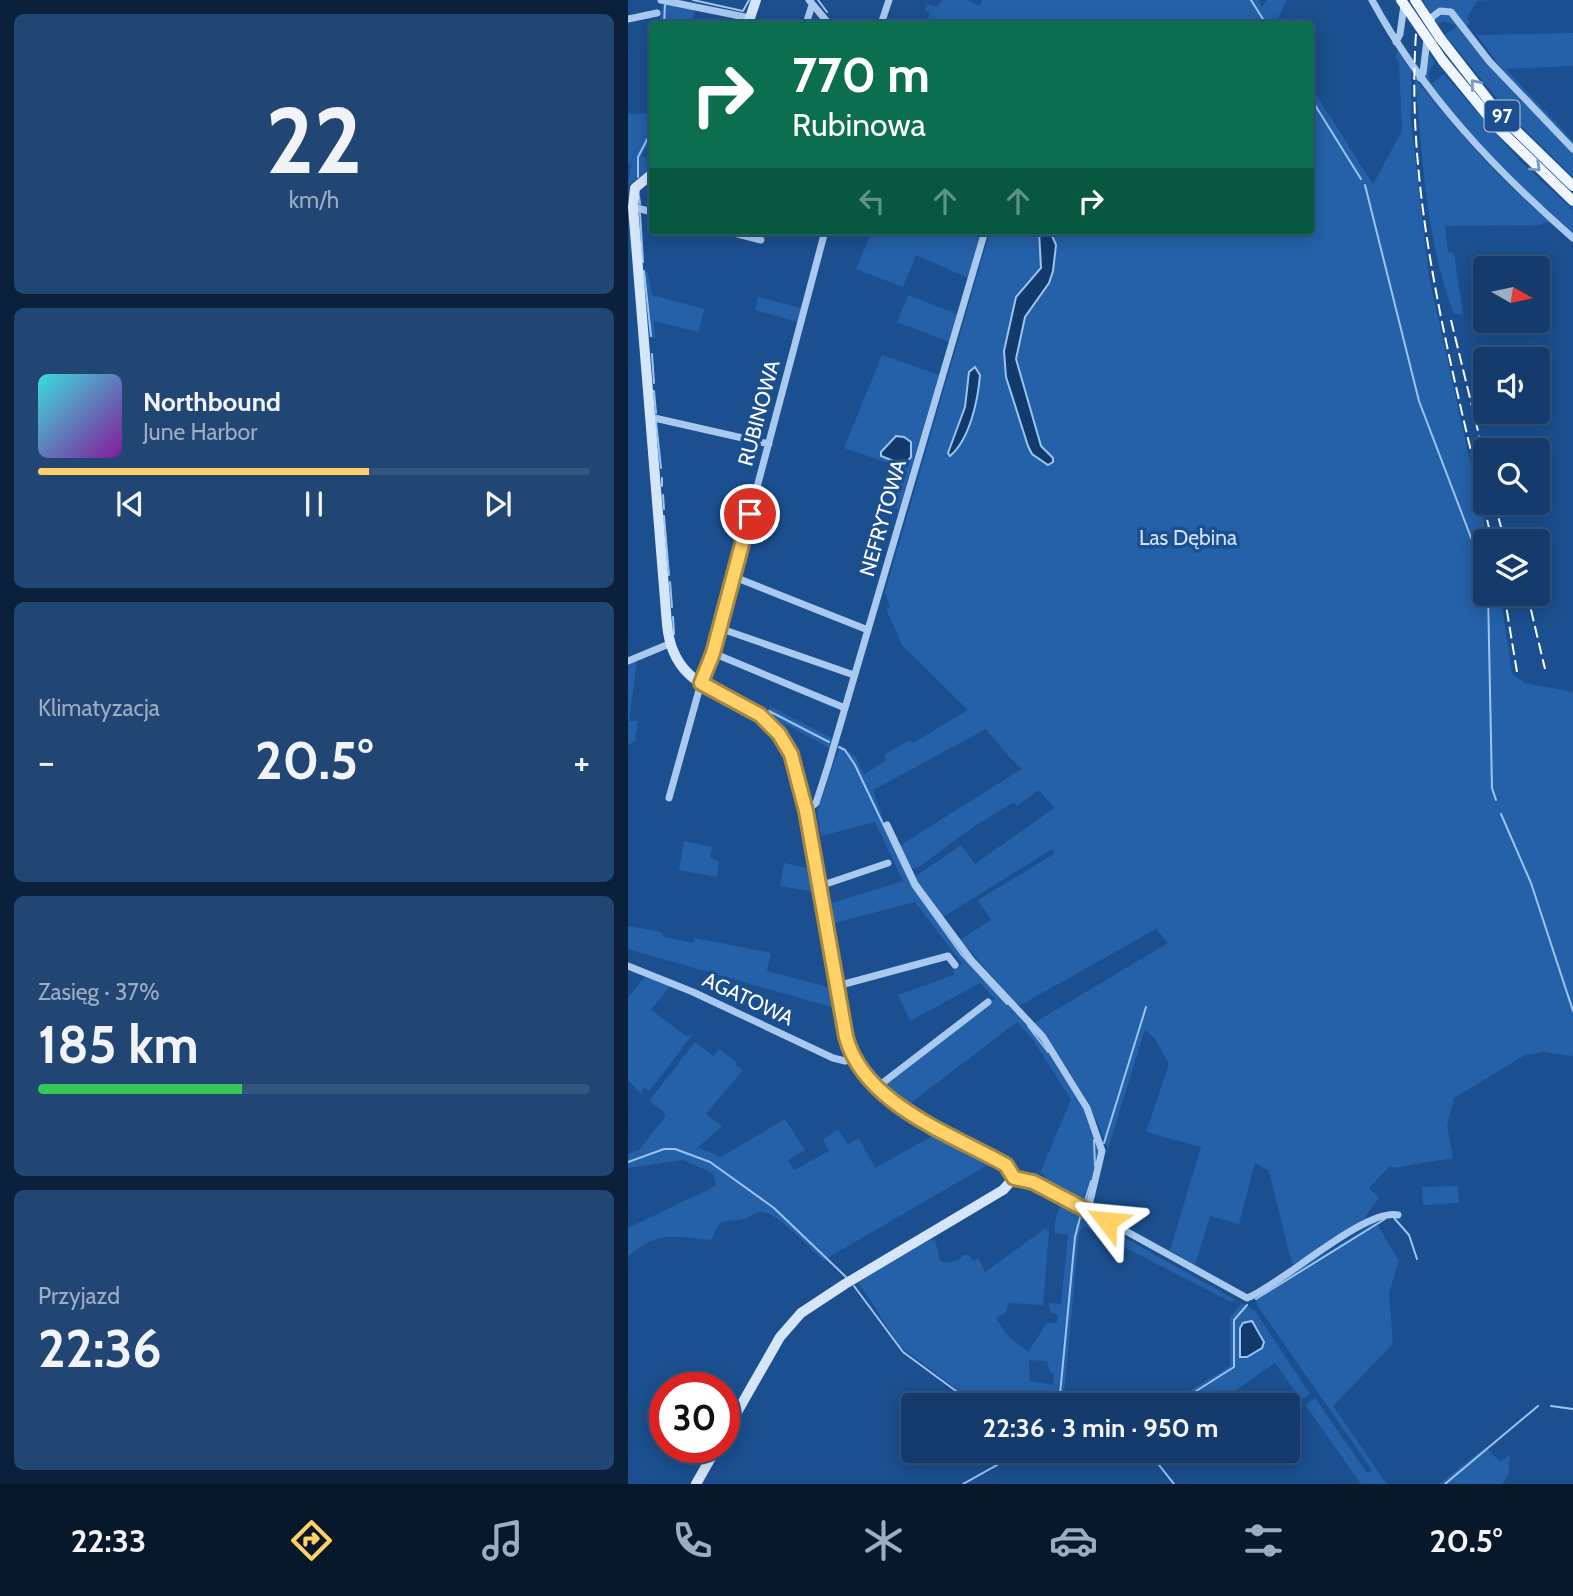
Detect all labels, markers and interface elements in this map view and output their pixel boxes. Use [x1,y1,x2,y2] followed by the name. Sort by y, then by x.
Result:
[792,45,930,104] text: 770 m
[677,49,768,140] icon: right
[1470,80,1483,92] one-way arrow
[266,85,362,196] text: 22
[1484,100,1520,132] road number: 97
[792,105,926,144] text: Rubinowa
[1528,159,1541,172] one-way arrow
[853,182,891,220] icon: left
[926,182,964,220] icon: ahead
[999,182,1037,220] icon: ahead
[1072,182,1110,220] icon: right
[289,186,339,214] text: km/h
[1473,256,1550,332] north arrow
[1473,256,1550,606] map controls
[1473,347,1550,424] button: sound
[732,357,785,469] street label: RUBINOWA
[143,386,281,418] text: Northbound
[143,418,257,446] text: June Harbor
[1473,438,1550,515] button: search
[854,456,911,579] street label: NEFRYTOWA
[720,484,780,544] pin
[111,485,149,523] icon: previous
[295,485,333,523] icon: pause
[479,485,517,523] icon: next
[731,495,769,533] icon: arrive
[1139,525,1237,550] park label: Las Dębina
[1473,529,1550,606] button: layers
[38,694,160,722] text: Klimatyzacja
[255,729,373,792] text: 20.5°
[38,738,55,785] text: −
[573,738,590,785] text: +
[699,967,798,1030] street label: AGATOWA
[38,978,160,1006] text: Zasięg · 37%
[38,1013,199,1076] text: 185 km
[1070,1184,1144,1258] position arrow
[38,1282,120,1310] text: Przyjazd
[38,1317,162,1380] text: 22:36
[649,1372,740,1463] speed limit sign: 30
[983,1412,1218,1444] text: 22:36 · 3 min · 950 m
[287,1516,336,1565] icon: directions
[478,1516,527,1565] icon: music
[668,1516,717,1565] icon: phone
[859,1516,908,1565] icon: climate
[1049,1516,1098,1565] icon: car
[1239,1516,1288,1565] icon: filters
[71,1521,146,1560] text: 22:33
[1430,1521,1502,1560] text: 20.5°

